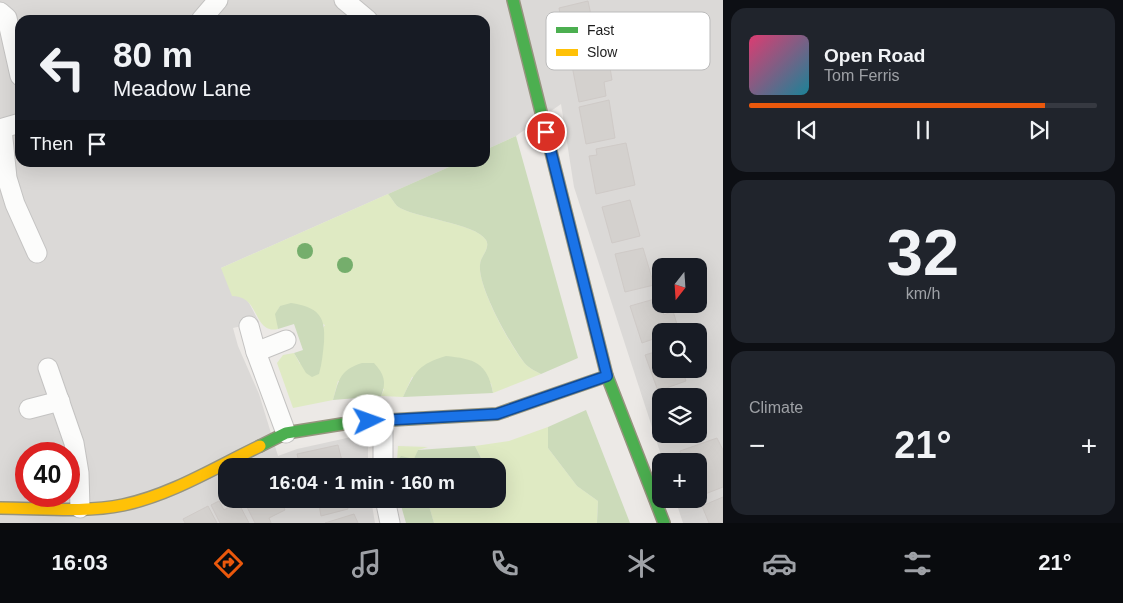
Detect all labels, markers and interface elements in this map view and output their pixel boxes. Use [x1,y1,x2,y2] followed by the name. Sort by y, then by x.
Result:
[546,12,710,70] legend
[587,22,614,38] text: Fast
[30,35,95,100] icon: left
[113,35,193,74] text: 80 m
[587,44,618,60] text: Slow
[824,45,925,66] text: Open Road
[824,67,900,84] text: Tom Ferris
[113,76,251,101] text: Meadow Lane
[525,111,567,153] pin
[793,116,821,144] icon: previous
[909,116,937,144] icon: pause
[1025,116,1053,144] icon: next
[532,118,560,146] icon: arrive
[83,130,111,158] icon: arrive
[30,133,73,154] text: Then
[887,216,959,289] text: 32
[652,258,708,312] north arrow
[652,258,707,508] map controls
[906,285,940,302] text: km/h
[652,323,707,378] button: search
[652,388,707,443] button: layers
[342,394,394,446] position arrow
[749,399,803,416] text: Climate
[894,424,952,466] text: 21°
[749,430,765,461] text: −
[1081,430,1097,461] text: +
[15,442,80,507] speed limit sign: 40
[652,453,707,508] button: +
[269,472,455,493] text: 16:04 · 1 min · 160 m
[211,546,246,581] icon: directions
[349,546,384,581] icon: music
[487,546,522,581] icon: phone
[624,546,659,581] icon: climate
[762,546,797,581] icon: car
[900,546,935,581] icon: filters
[51,550,108,575] text: 16:03
[1038,550,1071,575] text: 21°

